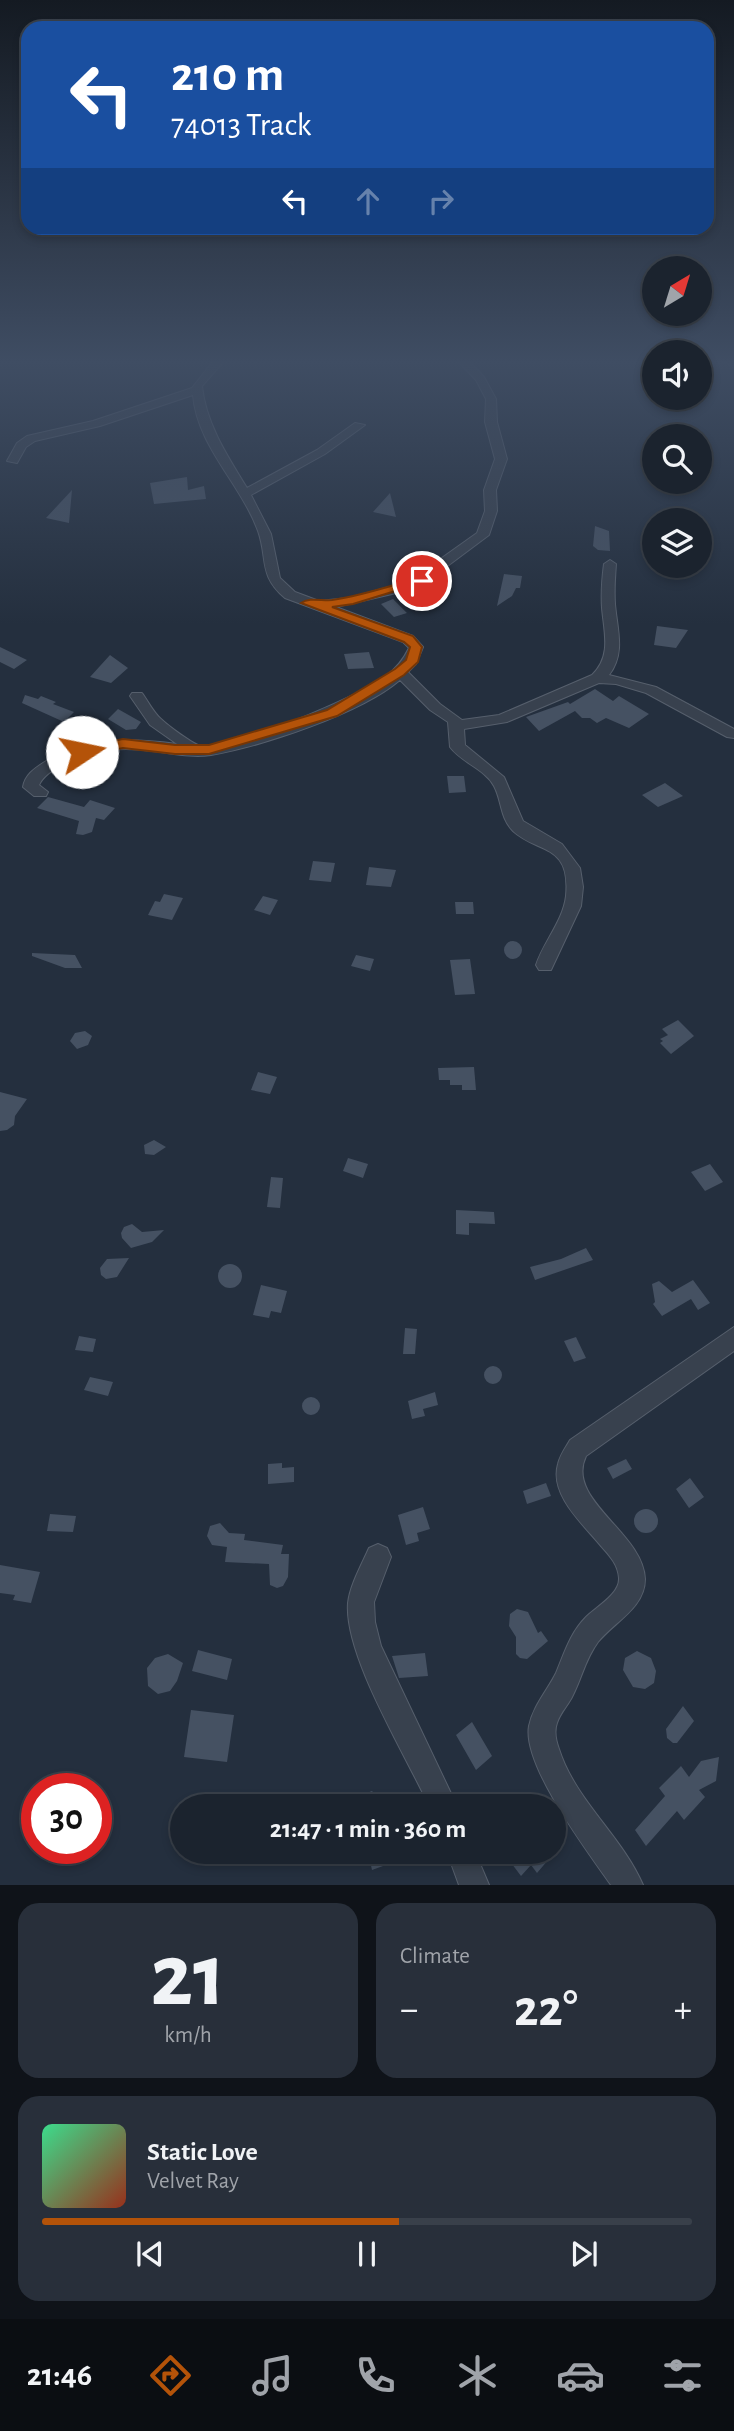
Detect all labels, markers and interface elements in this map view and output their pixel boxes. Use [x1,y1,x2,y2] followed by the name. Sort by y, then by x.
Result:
[56,49,147,140] icon: left
[171,51,284,100] text: 210 m
[171,109,311,141] text: 74013 Track
[276,182,314,220] icon: left
[349,182,387,220] icon: ahead
[422,182,460,220] icon: right
[642,256,712,326] north arrow
[642,256,712,578] map controls
[642,340,712,410] button: sound
[642,424,712,494] button: search
[642,508,712,578] button: layers
[392,551,452,611] pin
[403,562,441,600] icon: arrive
[45,715,119,789] position arrow
[21,1773,112,1864] speed limit sign: 30
[270,1816,466,1842] text: 21:47 · 1 min · 360 m
[150,1931,226,2022] text: 21
[400,1945,470,1968] text: Climate
[514,1983,578,2035] text: 22°
[400,1991,418,2029] text: −
[674,1991,692,2029] text: +
[164,2024,212,2047] text: km/h
[147,2139,258,2165] text: Static Love
[147,2170,239,2193] text: Velvet Ray
[131,2235,169,2273] icon: previous
[348,2235,386,2273] icon: pause
[565,2235,603,2273] icon: next
[146,2351,195,2400] icon: directions
[248,2351,297,2400] icon: music
[351,2351,400,2400] icon: phone
[453,2351,502,2400] icon: climate
[556,2351,605,2400] icon: car
[658,2351,707,2400] icon: filters
[27,2359,92,2391] text: 21:46

